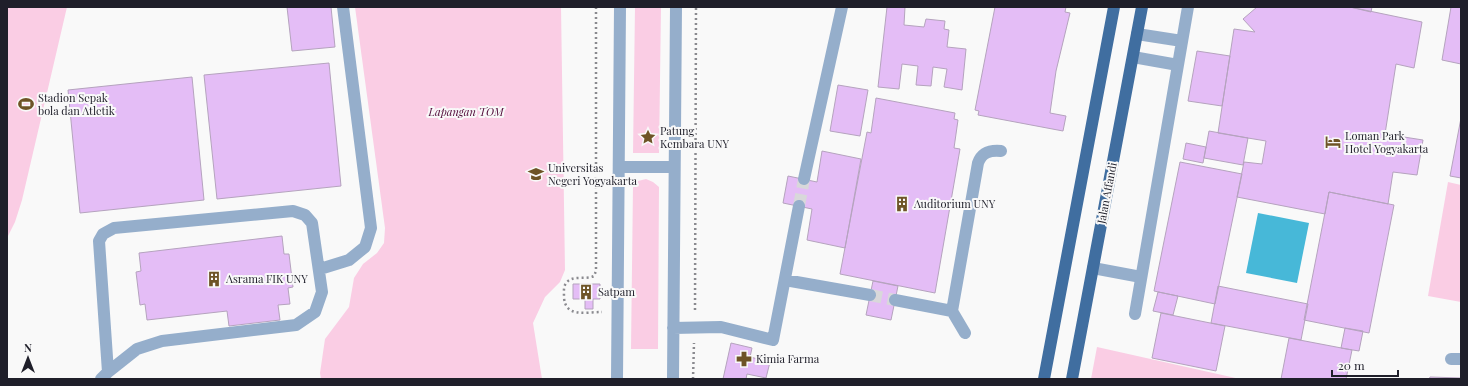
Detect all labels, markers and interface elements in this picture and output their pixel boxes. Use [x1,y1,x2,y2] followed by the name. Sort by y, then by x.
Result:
[38,90,115,118] place label: Stadion Sepak bola dan Atletik
[17,95,35,113] sports icon: Stadion Sepak bola dan Atletik
[427,104,505,119] park label: Lapangan TOM
[660,123,729,151] place label: Patung Kembara UNY
[639,128,657,146] place icon: Patung Kembara UNY
[1345,128,1429,156] place label: Loman Park Hotel Yogyakarta
[1324,133,1342,151] hotel icon: Loman Park Hotel Yogyakarta
[548,160,638,188] place label: Universitas Negeri Yogyakarta
[1093,161,1120,226] street label: Jalan Affandi
[527,165,545,183] school or university icon: Universitas Negeri Yogyakarta
[893,195,911,213] building icon: Auditorium UNY
[913,196,996,211] place label: Auditorium UNY
[205,270,223,288] building icon: Asrama FIK UNY
[225,271,308,286] place label: Asrama FIK UNY
[577,283,595,301] building icon: Satpam
[598,284,635,299] place label: Satpam
[8,338,48,378] north arrow
[24,340,32,355] text: N
[735,350,753,368] pharmacy icon: Kimia Farma
[756,351,820,366] place label: Kimia Farma
[1332,352,1398,378] scale bar
[1338,357,1365,373] text: 20 m

